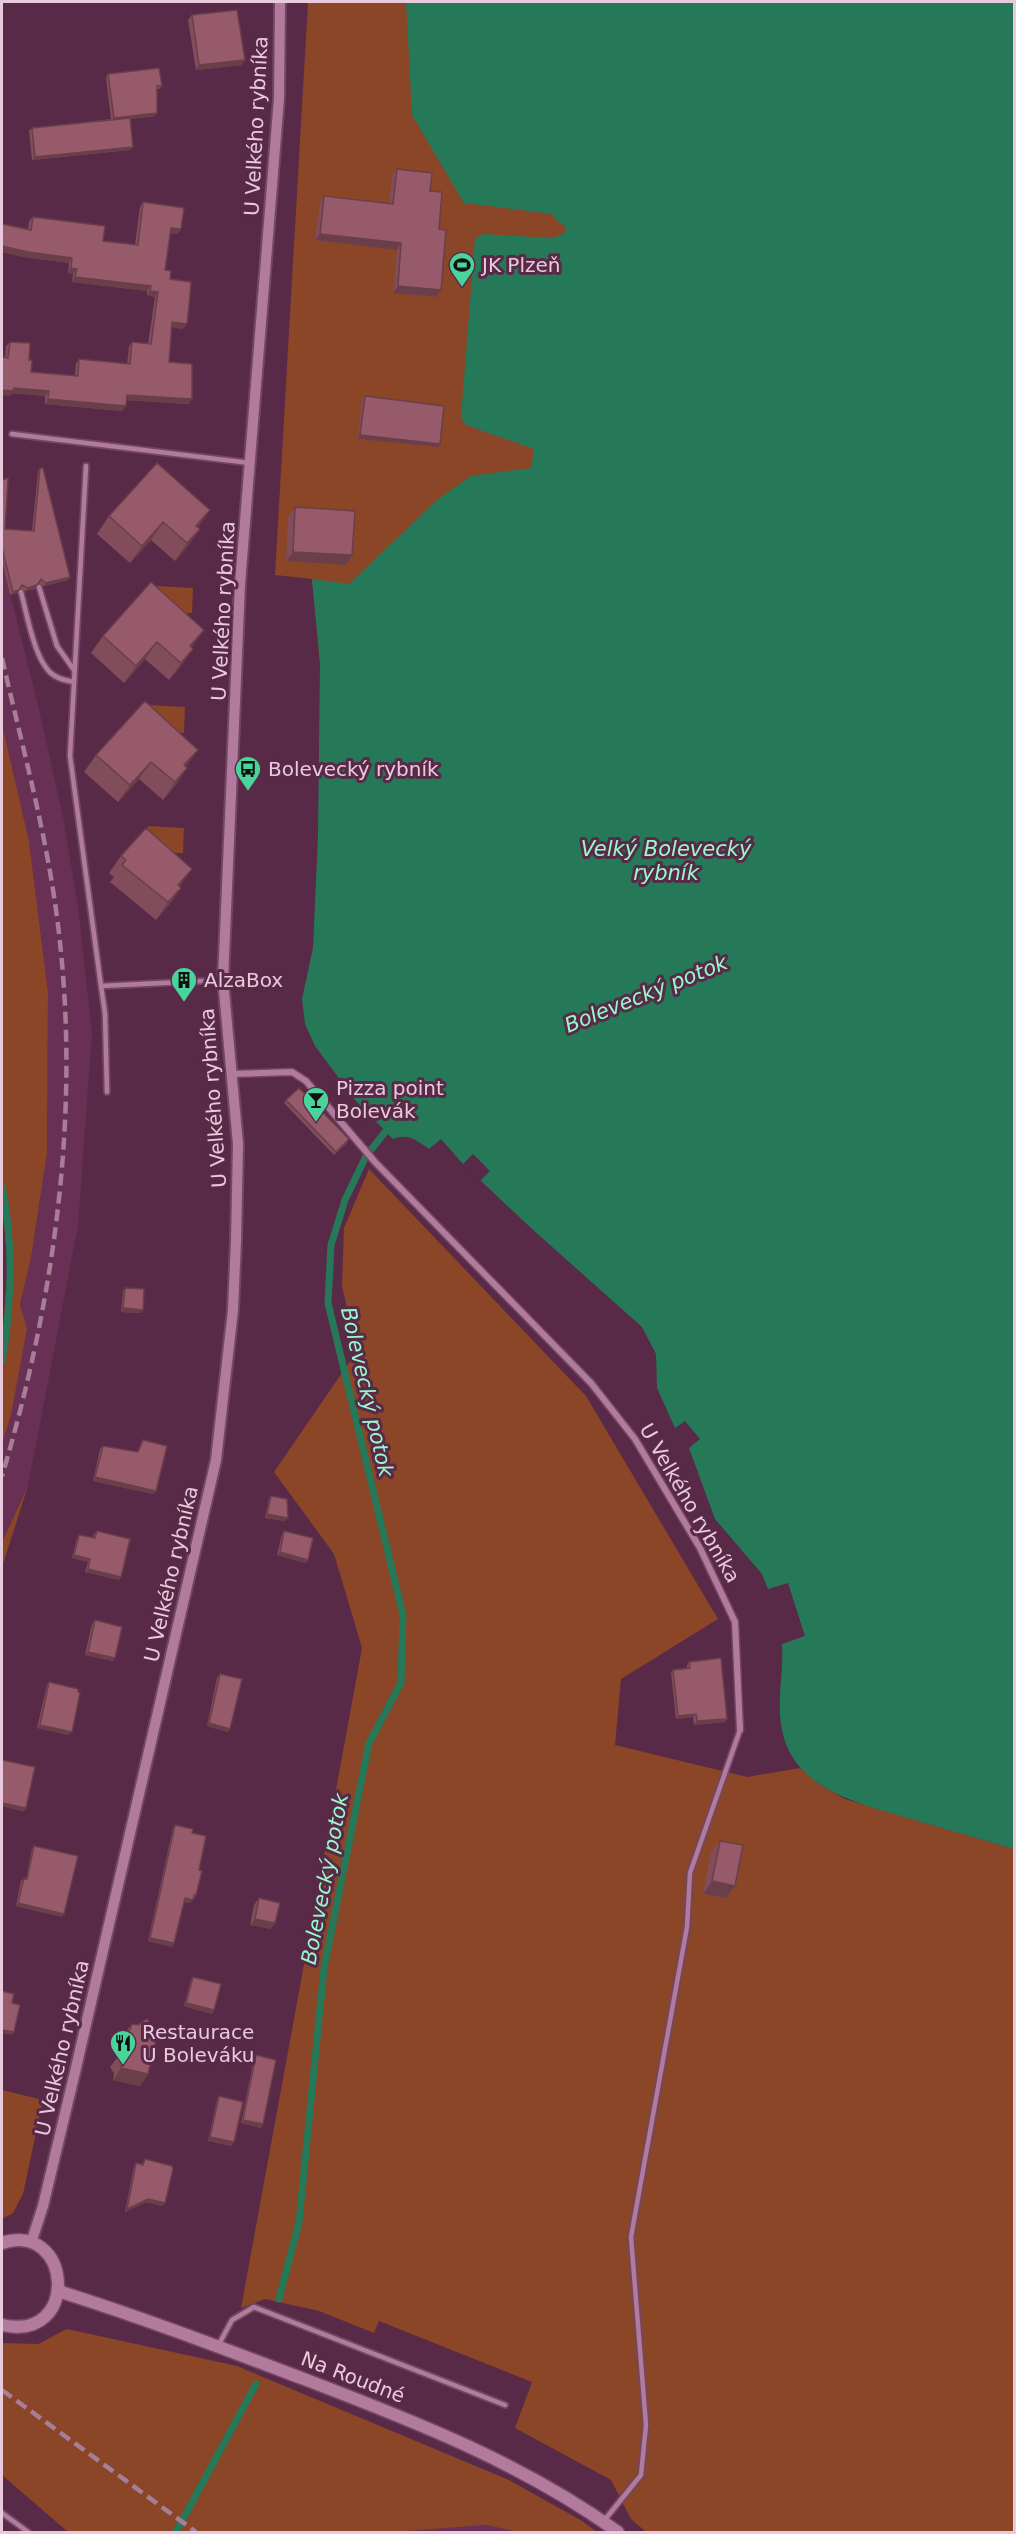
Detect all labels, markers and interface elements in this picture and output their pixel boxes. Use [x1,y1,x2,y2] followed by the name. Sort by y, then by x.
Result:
[239,36,273,216] street label: U Velkého rybníka
[447,250,477,288] sports icon: JK Plzeň
[480,253,560,277] place label: JK Plzeň
[206,521,240,701] street label: U Velkého rybníka
[233,754,263,792] bus stop icon: Bolevecký rybník
[268,757,439,781] place label: Bolevecký rybník
[581,837,752,885] water label: Velký Bolevecký rybník
[561,950,732,1038] water label: Bolevecký potok
[169,965,199,1003] building icon: AlzaBox
[204,968,283,992] place label: AlzaBox
[195,1007,231,1189] street label: U Velkého rybníka
[336,1076,444,1123] place label: Pizza point Bolevák
[301,1085,331,1123] bar icon: Pizza point Bolevák
[336,1305,398,1480] water label: Bolevecký potok
[635,1419,745,1587] street label: U Velkého rybníka
[139,1484,203,1664] street label: U Velkého rybníka
[297,1791,354,1966] water label: Bolevecký potok
[30,1958,94,2138] street label: U Velkého rybníka
[142,2020,255,2067] place label: Restaurace U Boleváku
[108,2028,138,2066] restaurant icon: Restaurace U Boleváku
[298,2346,408,2408] street label: Na Roudné

